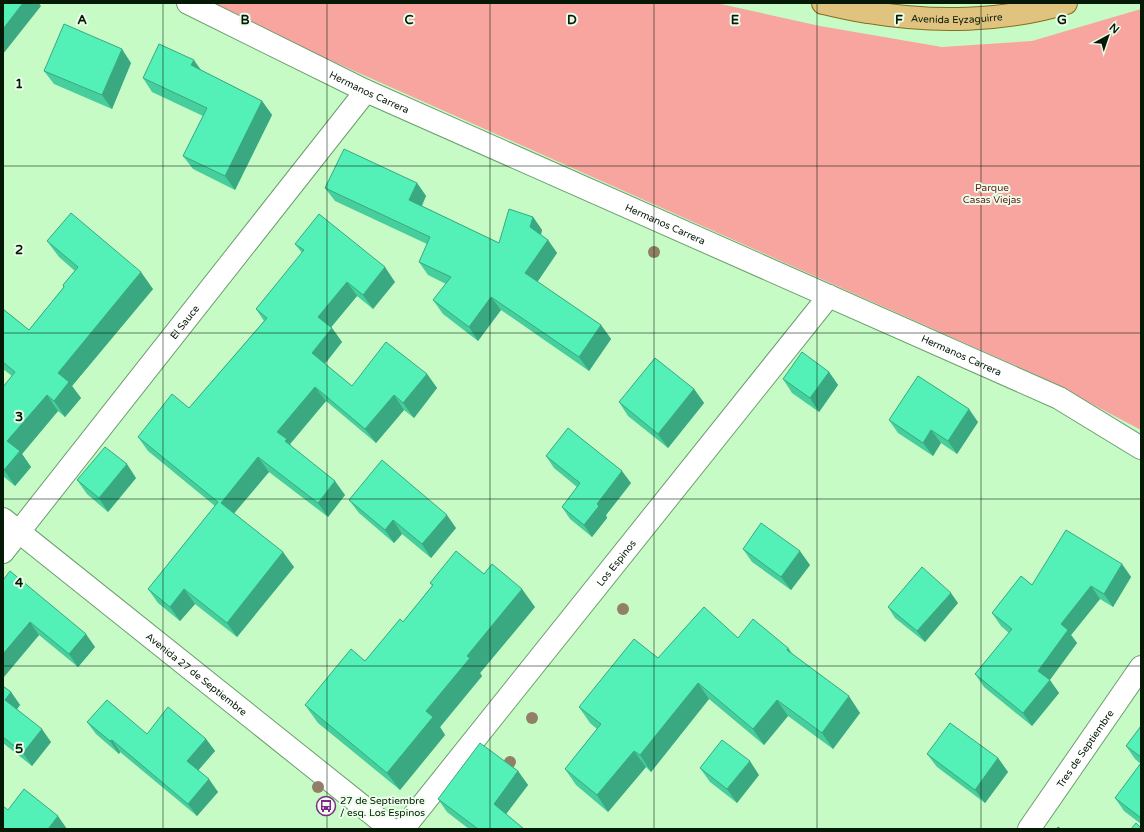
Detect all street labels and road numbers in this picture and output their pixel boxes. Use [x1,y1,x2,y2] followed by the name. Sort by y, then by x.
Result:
[910,11,1003,26] street label: Avenida Eyzaguirre
[327,69,411,116] street label: Hermanos Carrera
[623,202,707,248] street label: Hermanos Carrera
[168,303,202,342] street label: El Sauce
[919,333,1003,379] street label: Hermanos Carrera
[594,537,639,589] street label: Los Espinos
[143,631,249,719] street label: Avenida 27 de Septiembre
[1054,707,1117,790] street label: Tres de Septiembre

